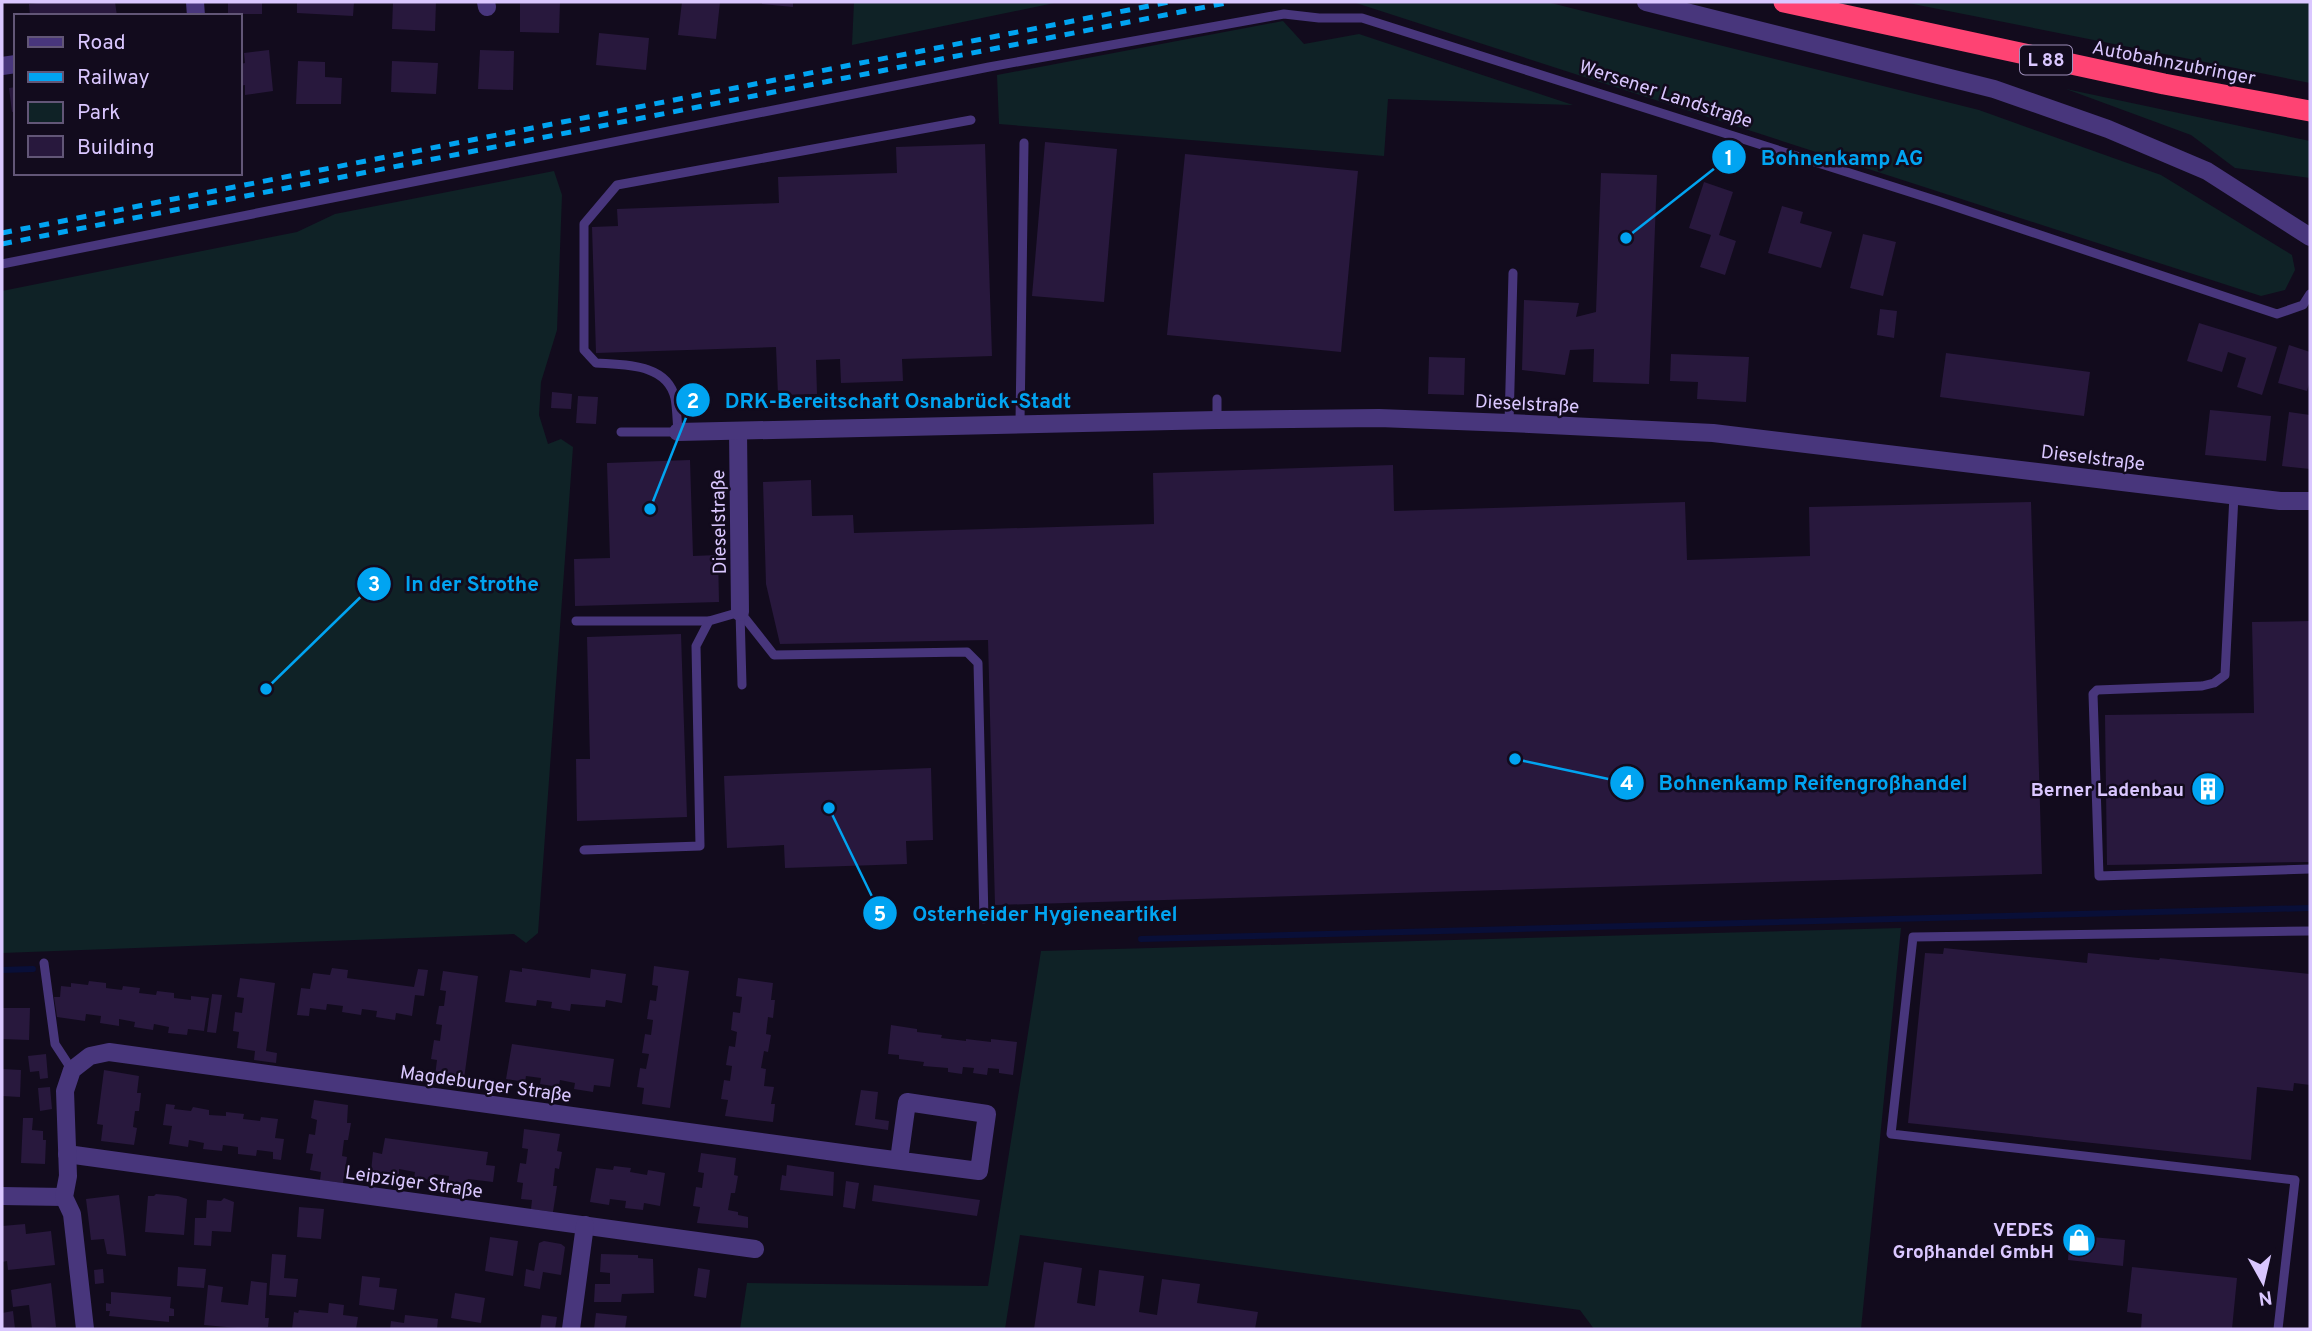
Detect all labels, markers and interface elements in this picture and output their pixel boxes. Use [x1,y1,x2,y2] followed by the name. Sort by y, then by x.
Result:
[14,14,242,175] legend
[77,30,126,57] text: Road
[2090,36,2258,92] street label: Autobahnzubringer
[2020,46,2072,74] road number: L 88
[1576,56,1755,134] street label: Wersener Landstraße
[77,65,150,92] text: Railway
[77,100,120,127] text: Park
[77,135,155,162] text: Building
[1711,136,1938,178] callout: Bohnenkamp AG
[1725,146,1733,173] text: 1
[1761,146,1923,173] text: Bohnenkamp AG
[676,379,1086,421] callout: DRK-Bereitschaft Osnabrück-Stadt
[687,389,699,416] text: 2
[725,389,1071,416] text: DRK-Bereitschaft Osnabrück-Stadt
[1474,390,1580,420] street label: Dieselstraße
[2039,441,2146,477] street label: Dieselstraße
[707,469,733,574] street label: Dieselstraße
[356,563,553,605] callout: In der Strothe
[368,572,380,599] text: 3
[405,572,539,599] text: In der Strothe
[1609,762,1981,804] callout: Bohnenkamp Reifengroßhandel
[2189,770,2227,808] building icon: Berner Ladenbau
[1620,771,1634,798] text: 4
[1658,771,1968,798] text: Bohnenkamp Reifengroßhandel
[2031,779,2184,803] place label: Berner Ladenbau
[863,892,1191,934] callout: Osterheider Hygieneartikel
[874,902,886,929] text: 5
[912,902,1178,929] text: Osterheider Hygieneartikel
[398,1061,573,1109] street label: Magdeburger Straße
[343,1161,484,1205] street label: Leipziger Straße
[1893,1219,2054,1265] place label: VEDES Großhandel GmbH
[2060,1221,2098,1259] shop icon: VEDES Großhandel GmbH
[2228,1247,2298,1317] north arrow
[2257,1284,2274,1310] text: N

